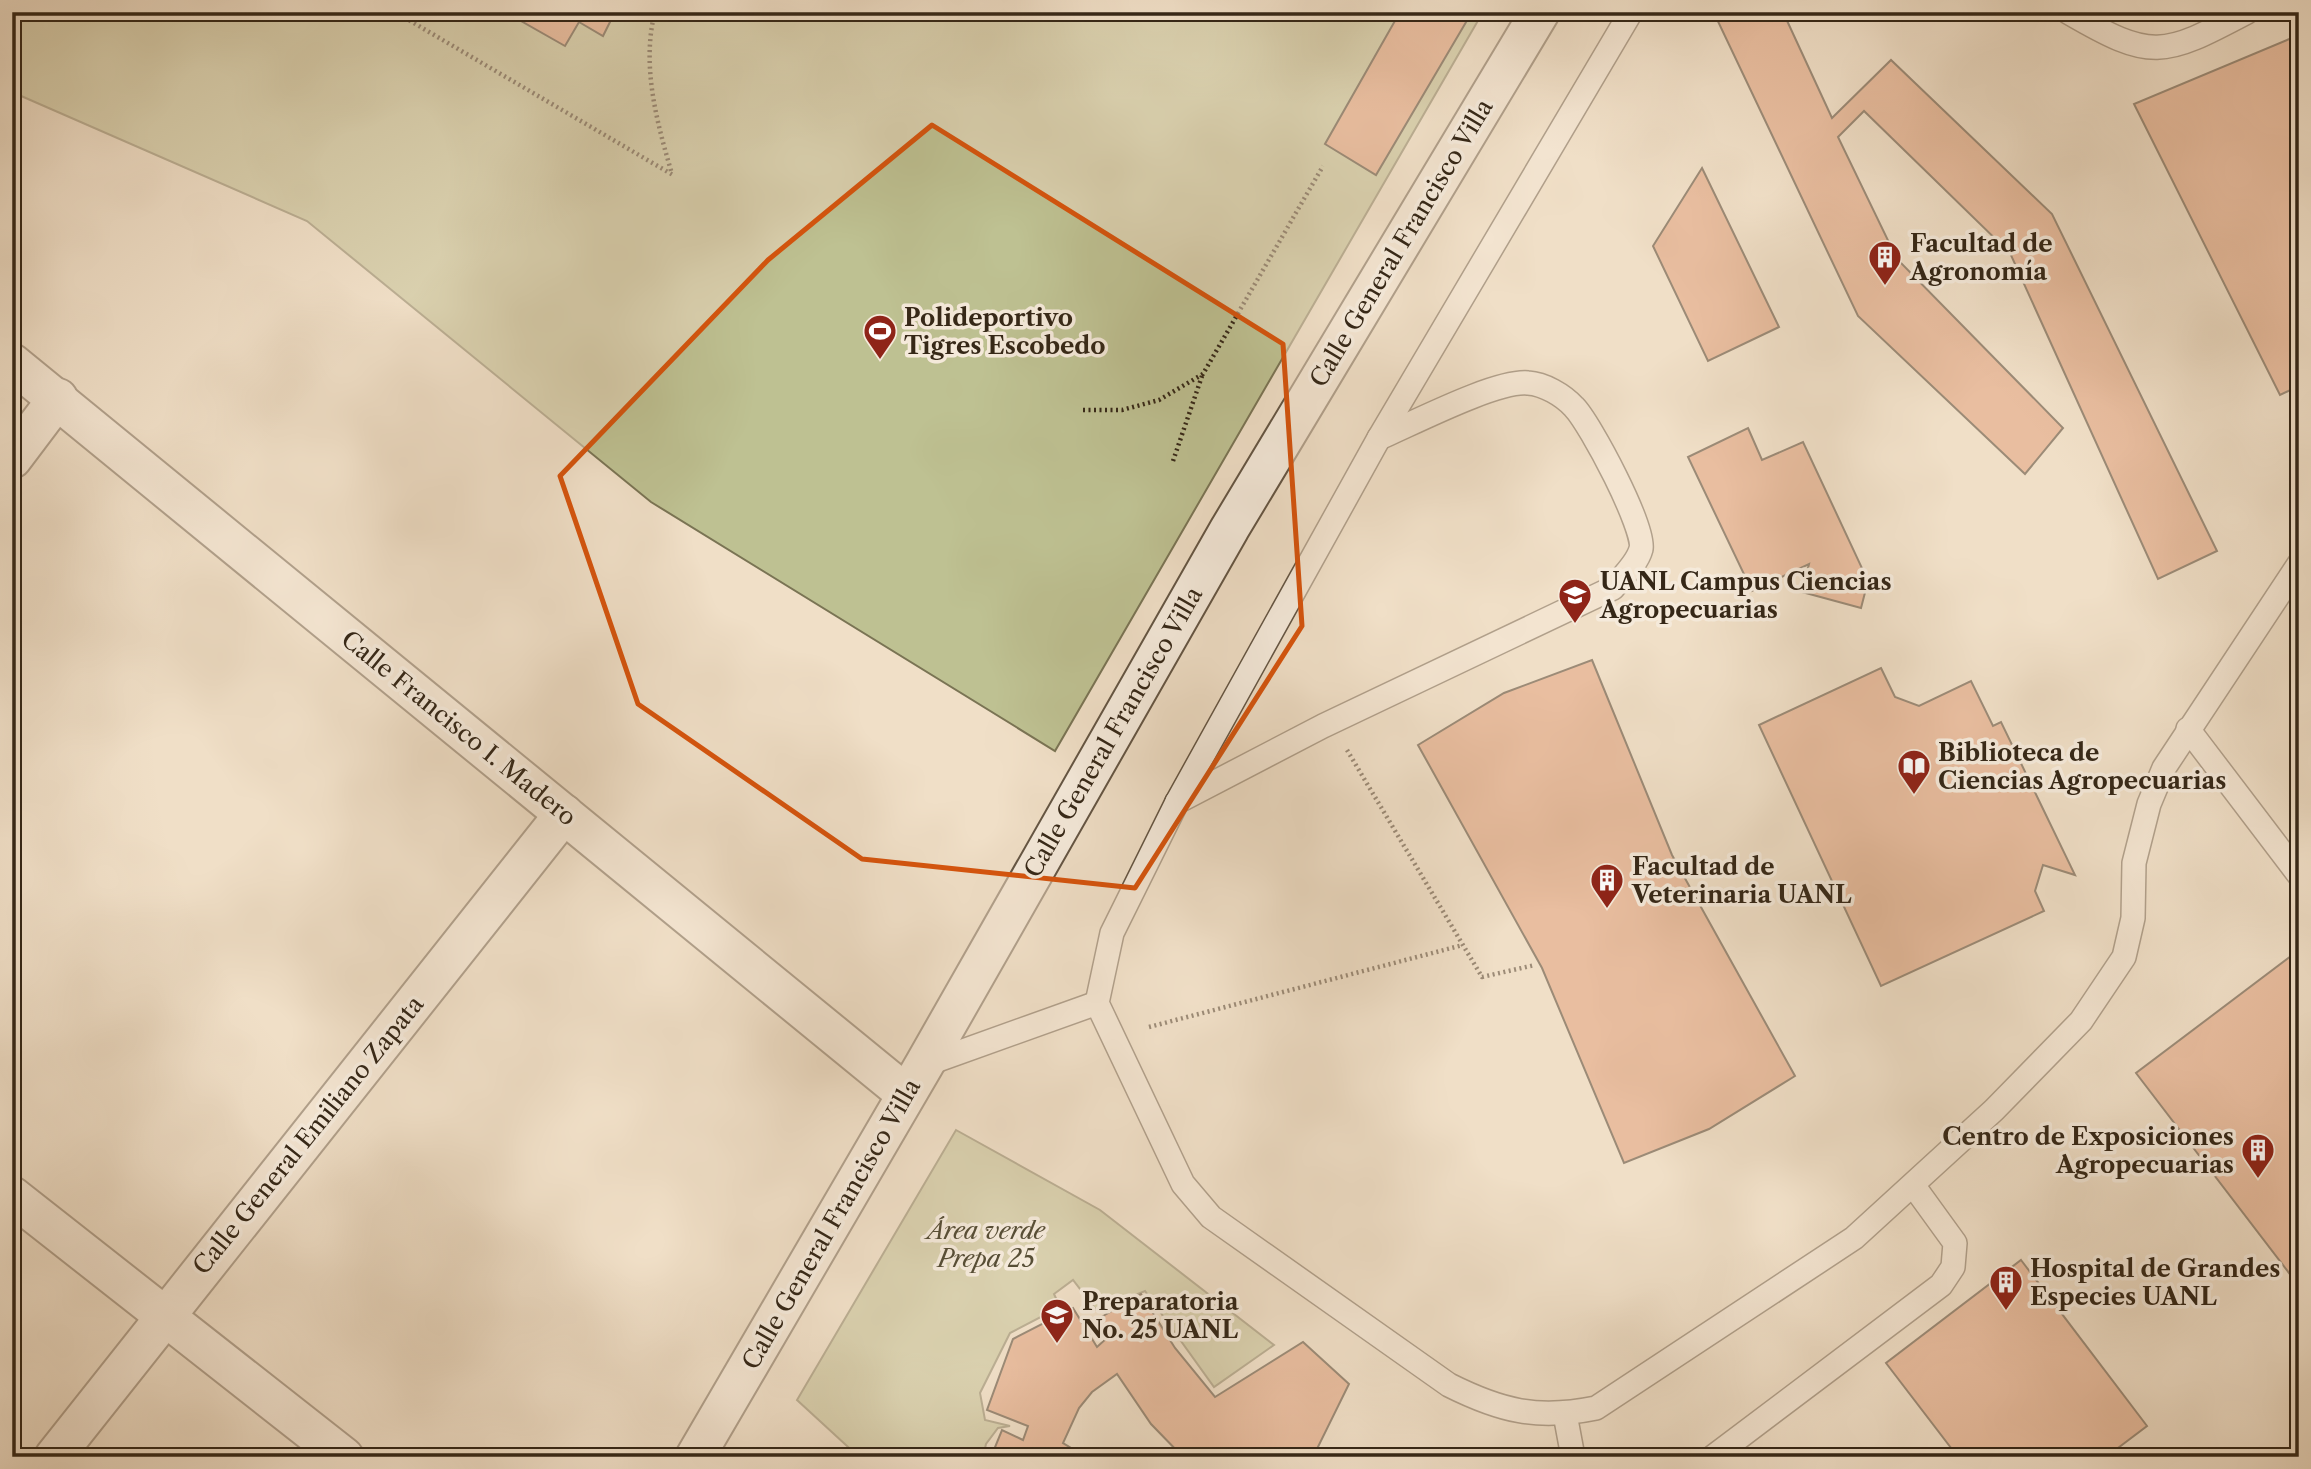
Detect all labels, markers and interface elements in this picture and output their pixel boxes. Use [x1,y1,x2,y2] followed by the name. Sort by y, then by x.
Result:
[1303,94,1499,392] street label: Calle General Francisco Villa
[1909,229,2053,286] place label: Facultad de Agronomía
[1866,238,1904,287] building icon: Facultad de Agronomía
[904,303,1106,360] place label: Polideportivo Tigres Escobedo
[861,312,899,361] sports icon: Polideportivo Tigres Escobedo
[1599,567,1892,624] place label: UANL Campus Ciencias Agropecuarias
[1556,576,1594,625] school or university icon: UANL Campus Ciencias Agropecuarias
[1018,581,1208,882] street label: Calle General Francisco Villa
[336,624,582,832] street label: Calle Francisco I. Madero
[1938,738,2227,795] place label: Biblioteca de Ciencias Agropecuarias
[1895,747,1933,796] library icon: Biblioteca de Ciencias Agropecuarias
[1631,852,1852,909] place label: Facultad de Veterinaria UANL
[1588,861,1626,910] building icon: Facultad de Veterinaria UANL
[187,990,429,1280] street label: Calle General Emiliano Zapata
[736,1073,926,1374] street label: Calle General Francisco Villa
[1942,1122,2234,1179] place label: Centro de Exposiciones Agropecuarias
[2239,1131,2277,1180] building icon: Centro de Exposiciones Agropecuarias
[923,1216,1047,1273] park label: Área verde Prepa 25
[2030,1254,2280,1311] place label: Hospital de Grandes Especies UANL
[1987,1263,2025,1312] building icon: Hospital de Grandes Especies UANL
[1082,1287,1240,1344] place label: Preparatoria No. 25 UANL
[1038,1296,1076,1345] school or university icon: Preparatoria No. 25 UANL

